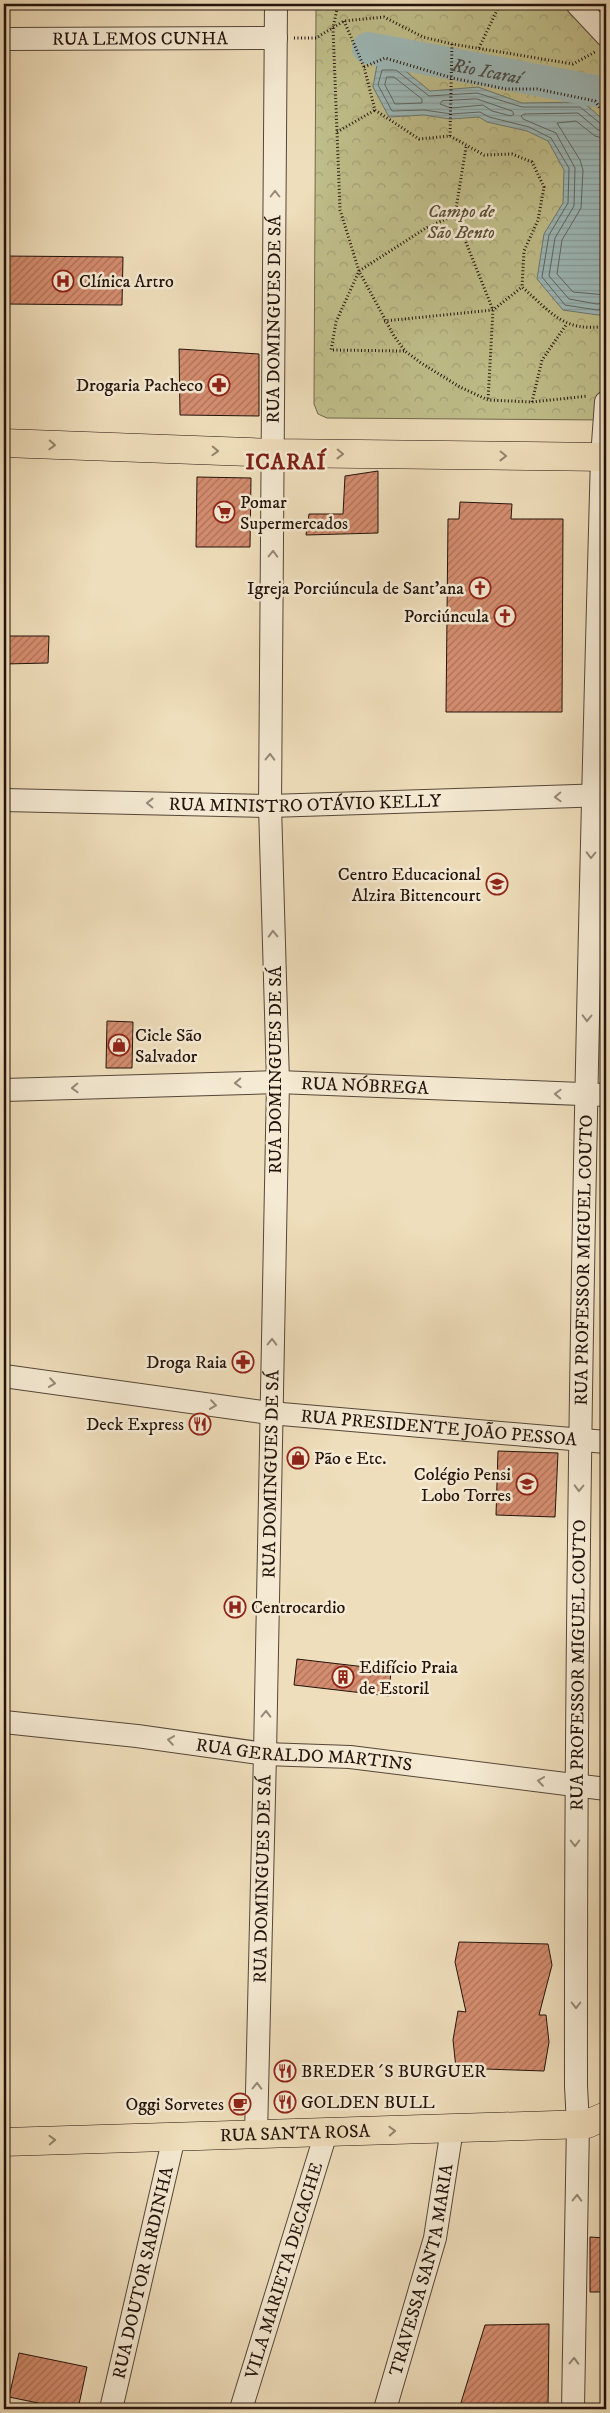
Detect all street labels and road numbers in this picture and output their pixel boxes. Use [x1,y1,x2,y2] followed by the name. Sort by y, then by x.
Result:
[52,28,229,51] street label: RUA LEMOS CUNHA
[263,215,286,424] street label: RUA DOMINGUES DE SÁ
[168,790,442,818] street label: RUA MINISTRO OTÁVIO KELLY
[264,965,287,1174] street label: RUA DOMINGUES DE SÁ
[301,1073,430,1100] street label: RUA NÓBREGA
[571,1114,598,1406] street label: RUA PROFESSOR MIGUEL COUTO
[258,1369,284,1579] street label: RUA DOMINGUES DE SÁ
[300,1406,578,1451] street label: RUA PRESIDENTE JOÃO PESSOA
[567,1519,591,1811] street label: RUA PROFESSOR MIGUEL COUTO
[194,1734,413,1777] street label: RUA GERALDO MARTINS
[250,1774,277,1983] street label: RUA DOMINGUES DE SÁ
[219,2121,371,2147] street label: RUA SANTA ROSA
[241,2160,328,2382] street label: VILA MARIETA DECACHE
[385,2162,458,2379] street label: TRAVESSA SANTA MARIA
[108,2164,179,2381] street label: RUA DOUTOR SARDINHA

